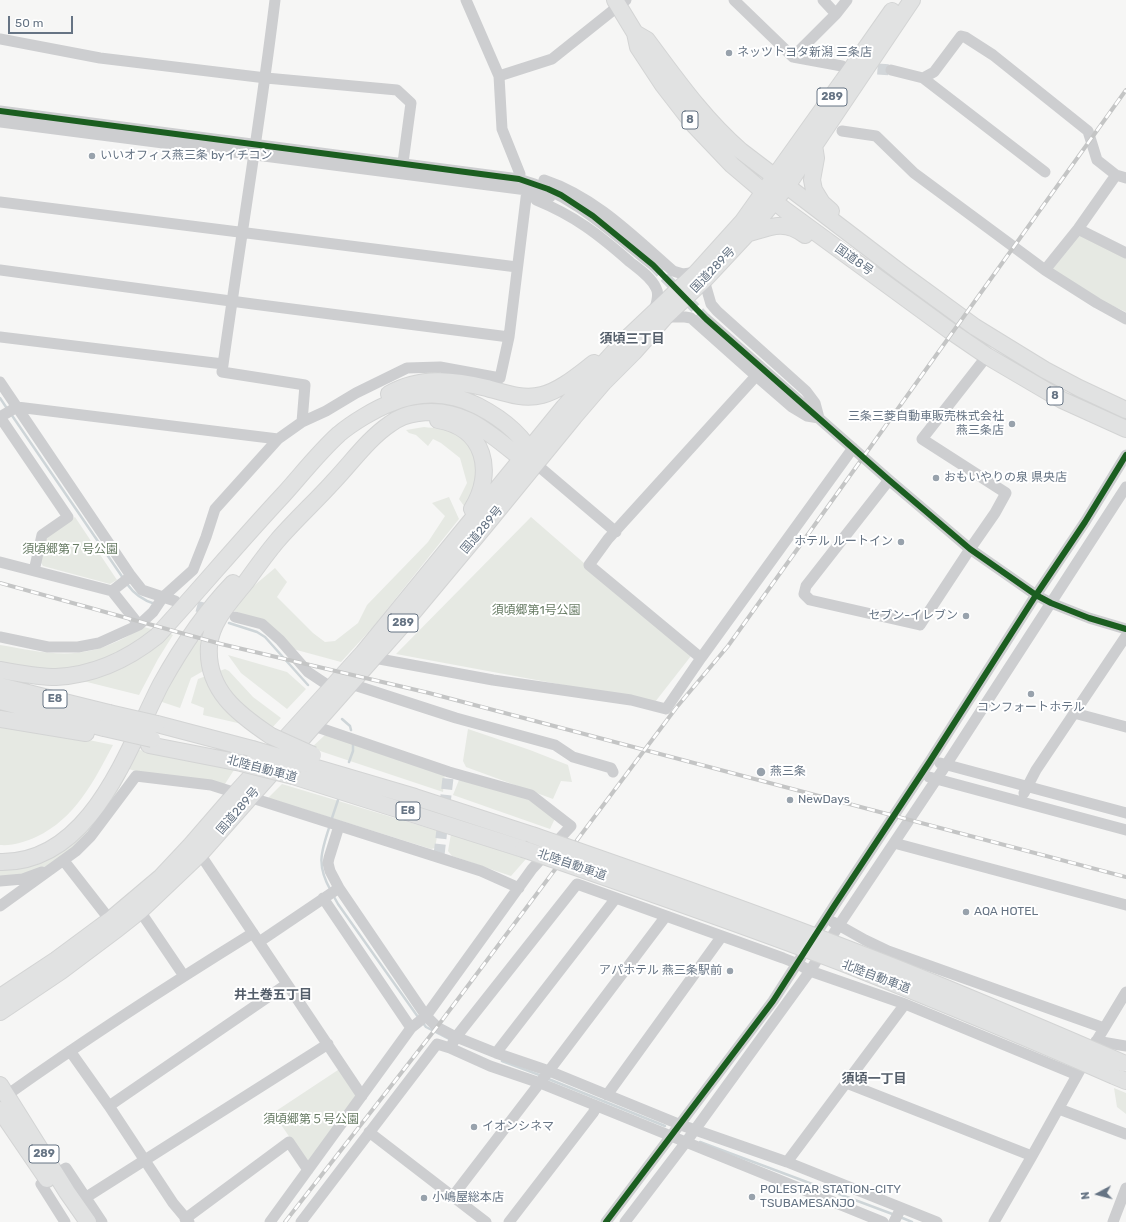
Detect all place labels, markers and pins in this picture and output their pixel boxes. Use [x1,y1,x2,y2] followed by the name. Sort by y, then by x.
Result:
[737,46,872,60] place label: ネッツトヨタ新潟 三条店
[724,48,734,58] marker: ネッツトヨタ新潟 三条店
[100,149,272,163] place label: いいオフィス燕三条 byイチコン
[87,151,97,161] marker: いいオフィス燕三条 byイチコン
[848,410,1004,438] place label: 三条三菱自動車販売株式会社 燕三条店
[1007,419,1017,429] marker: 三条三菱自動車販売株式会社 燕三条店
[944,471,1067,485] place label: おもいやりの泉 県央店
[931,473,941,483] marker: おもいやりの泉 県央店
[794,535,893,549] place label: ホテル ルートイン
[896,537,906,547] marker: ホテル ルートイン
[868,609,958,623] place label: セブン-イレブン
[961,611,971,621] marker: セブン-イレブン
[1026,689,1036,699] marker: コンフォートホテル
[977,701,1085,715] place label: コンフォートホテル
[770,765,806,779] place label: 燕三条
[755,766,767,778] marker: 燕三条
[798,793,850,807] place label: NewDays
[785,795,795,805] marker: NewDays
[974,905,1038,919] place label: AQA HOTEL
[961,907,971,917] marker: AQA HOTEL
[599,964,722,978] place label: アパホテル 燕三条駅前
[725,966,735,976] marker: アパホテル 燕三条駅前
[482,1120,554,1134] place label: イオンシネマ
[469,1122,479,1132] marker: イオンシネマ
[760,1183,901,1211] place label: POLESTAR STATION-CITY TSUBAMESANJO
[432,1191,504,1205] place label: 小嶋屋総本店
[747,1192,757,1202] marker: POLESTAR STATION-CITY TSUBAMESANJO
[419,1193,429,1203] marker: 小嶋屋総本店

